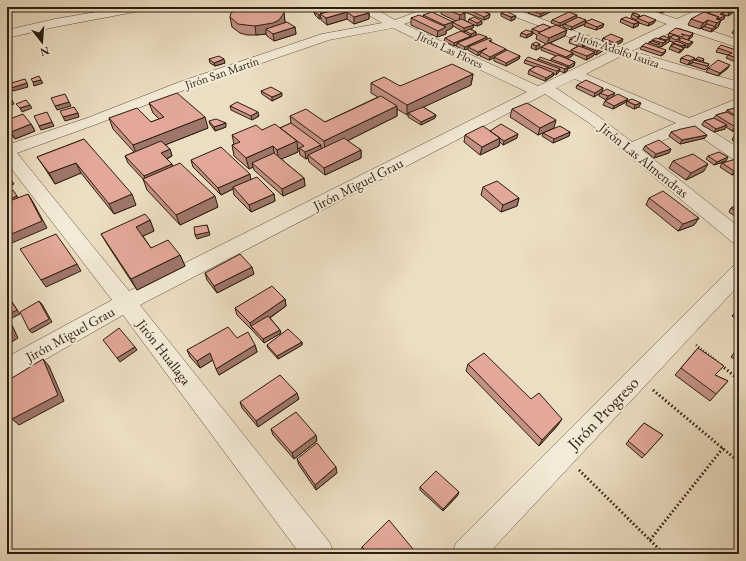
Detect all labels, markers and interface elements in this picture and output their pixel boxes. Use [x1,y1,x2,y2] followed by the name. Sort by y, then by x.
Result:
[22,22,62,62] north arrow
[413,27,486,72] street label: Jirón Las Flores
[573,28,662,72] street label: Jirón Adolfo Isuiza
[39,44,51,60] text: N
[182,53,262,93] street label: Jirón San Martín
[595,118,693,202] street label: Jirón Las Almendras
[309,153,407,215] street label: Jirón Miguel Grau
[21,302,118,366] street label: Jirón Miguel Grau
[132,315,195,389] street label: Jirón Huallaga
[561,372,643,456] street label: Jirón Progreso

